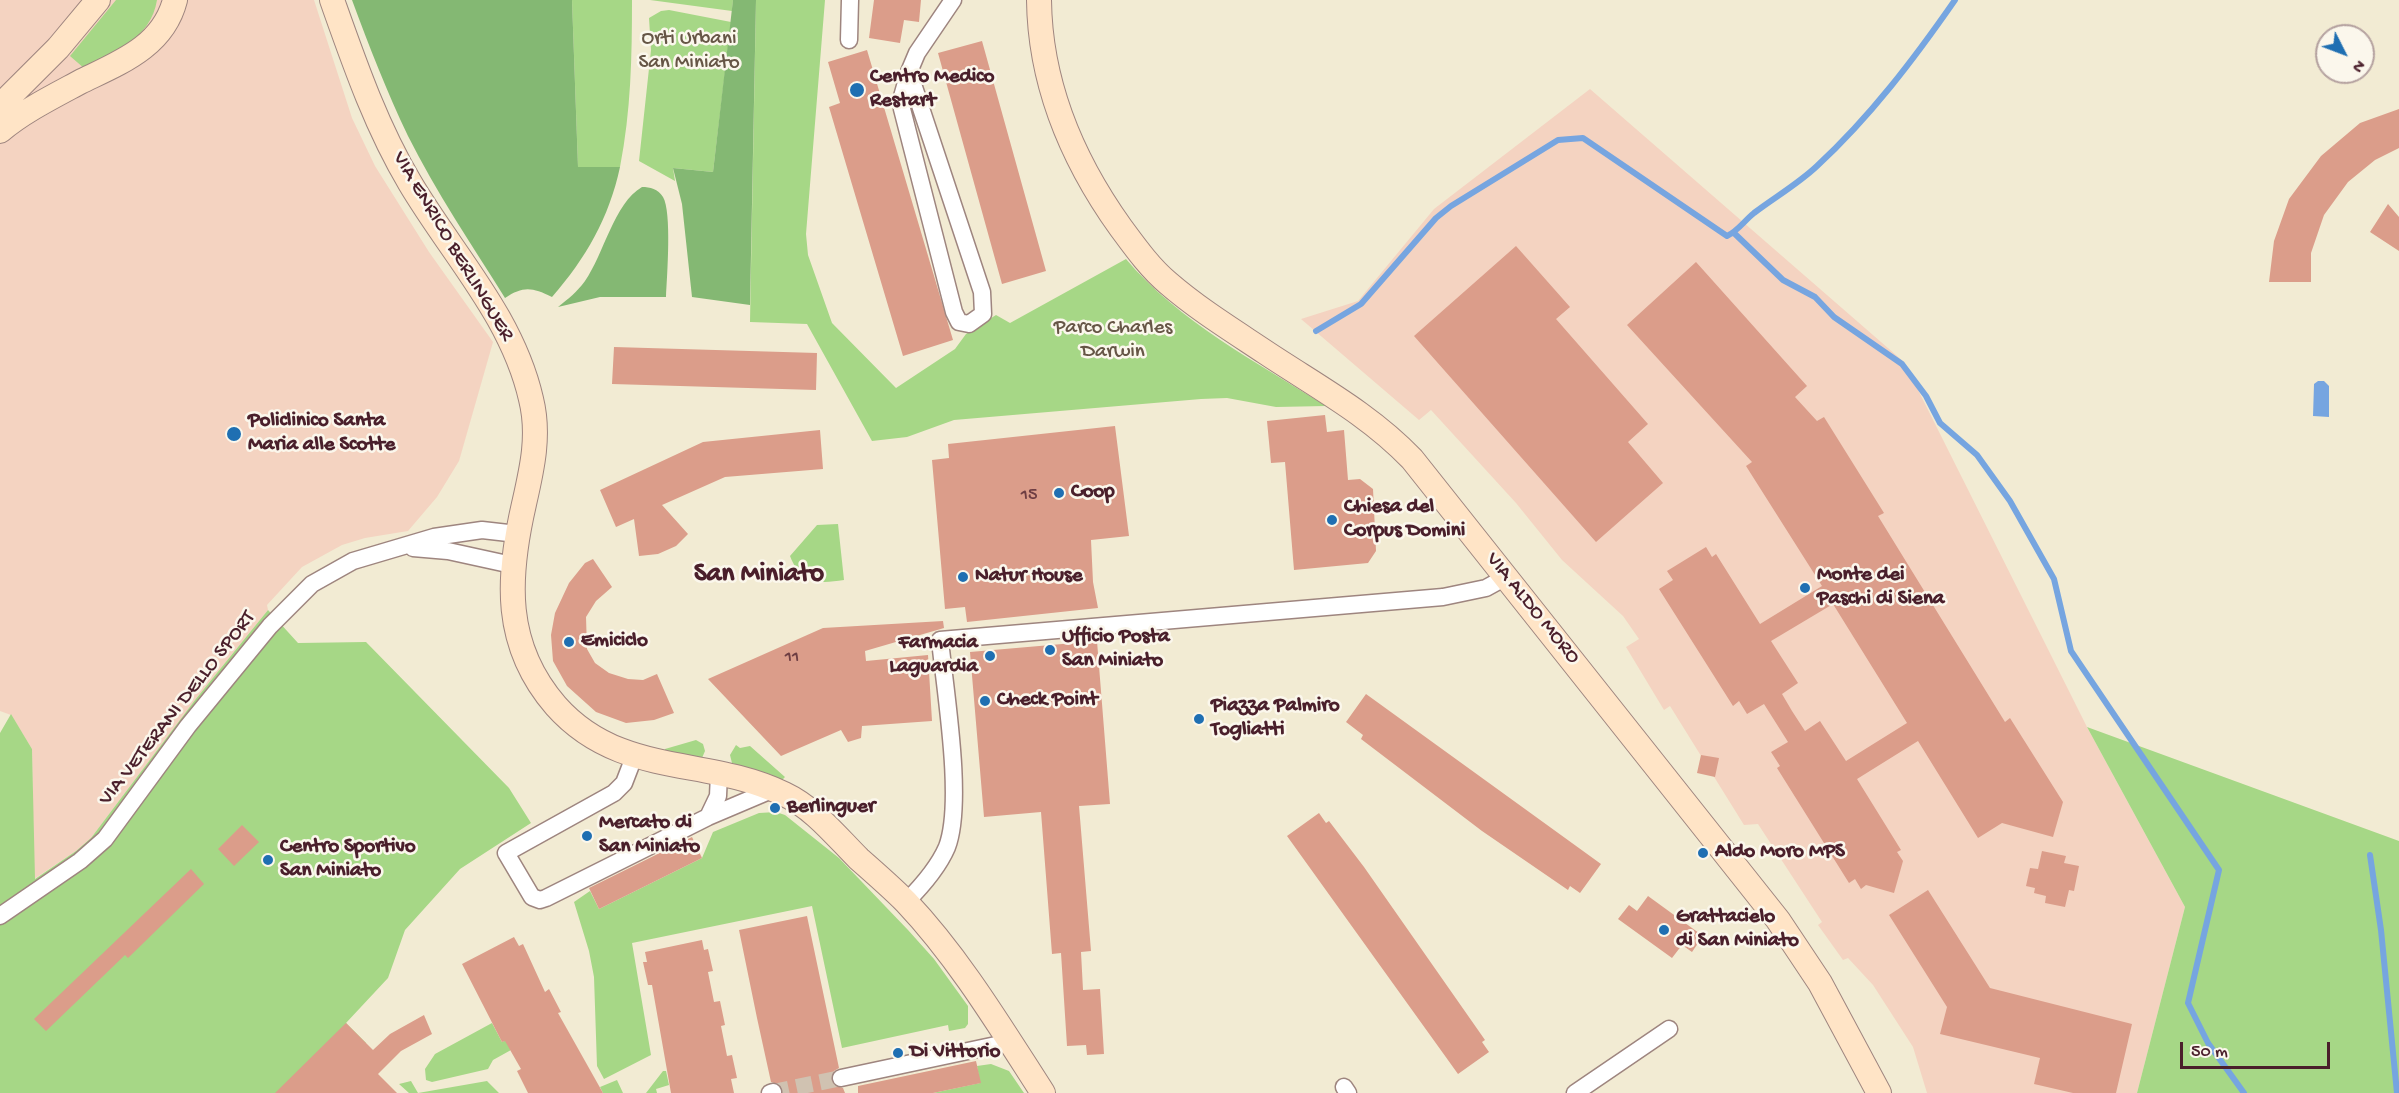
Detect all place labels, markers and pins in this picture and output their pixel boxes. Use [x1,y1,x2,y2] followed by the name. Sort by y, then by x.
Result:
[870,65,994,115] place label: Centro Medico Restart
[848,81,866,99] marker: Centro Medico Restart
[248,409,395,459] place label: Policlinico Santa Maria alle Scotte
[225,425,243,443] marker: Policlinico Santa Maria alle Scotte
[1071,480,1115,506] place label: Coop
[1052,486,1066,500] marker: Coop
[1344,495,1465,545] place label: Chiesa del Corpus Domini
[1325,513,1339,527] marker: Chiesa del Corpus Domini
[1817,563,1945,613] place label: Monte dei Paschi di Siena
[975,564,1083,590] place label: Natur House
[956,570,970,584] marker: Natur House
[1798,581,1812,595] marker: Monte dei Paschi di Siena
[1062,625,1170,675] place label: Ufficio Posta San Miniato
[581,629,648,655] place label: Emiciclo
[889,631,978,681] place label: Farmacia Laguardia
[562,635,576,649] marker: Emiciclo
[1043,643,1057,657] marker: Ufficio Posta San Miniato
[983,649,997,663] marker: Farmacia Laguardia
[997,688,1098,714] place label: Check Point
[978,694,992,708] marker: Check Point
[1211,694,1340,744] place label: Piazza Palmiro Togliatti
[1192,712,1206,726] marker: Piazza Palmiro Togliatti
[787,795,875,821] place label: Berlinguer
[768,801,782,815] marker: Berlinguer
[599,811,700,861] place label: Mercato di San Miniato
[580,829,594,843] marker: Mercato di San Miniato
[280,835,416,885] place label: Centro Sportivo San Miniato
[1715,840,1845,866] place label: Aldo Moro MPS
[1696,846,1710,860] marker: Aldo Moro MPS
[261,853,275,867] marker: Centro Sportivo San Miniato
[1676,905,1799,955] place label: Grattacielo di San Miniato
[1657,923,1671,937] marker: Grattacielo di San Miniato
[910,1040,1000,1066] place label: Di Vittorio
[891,1046,905,1060] marker: Di Vittorio

